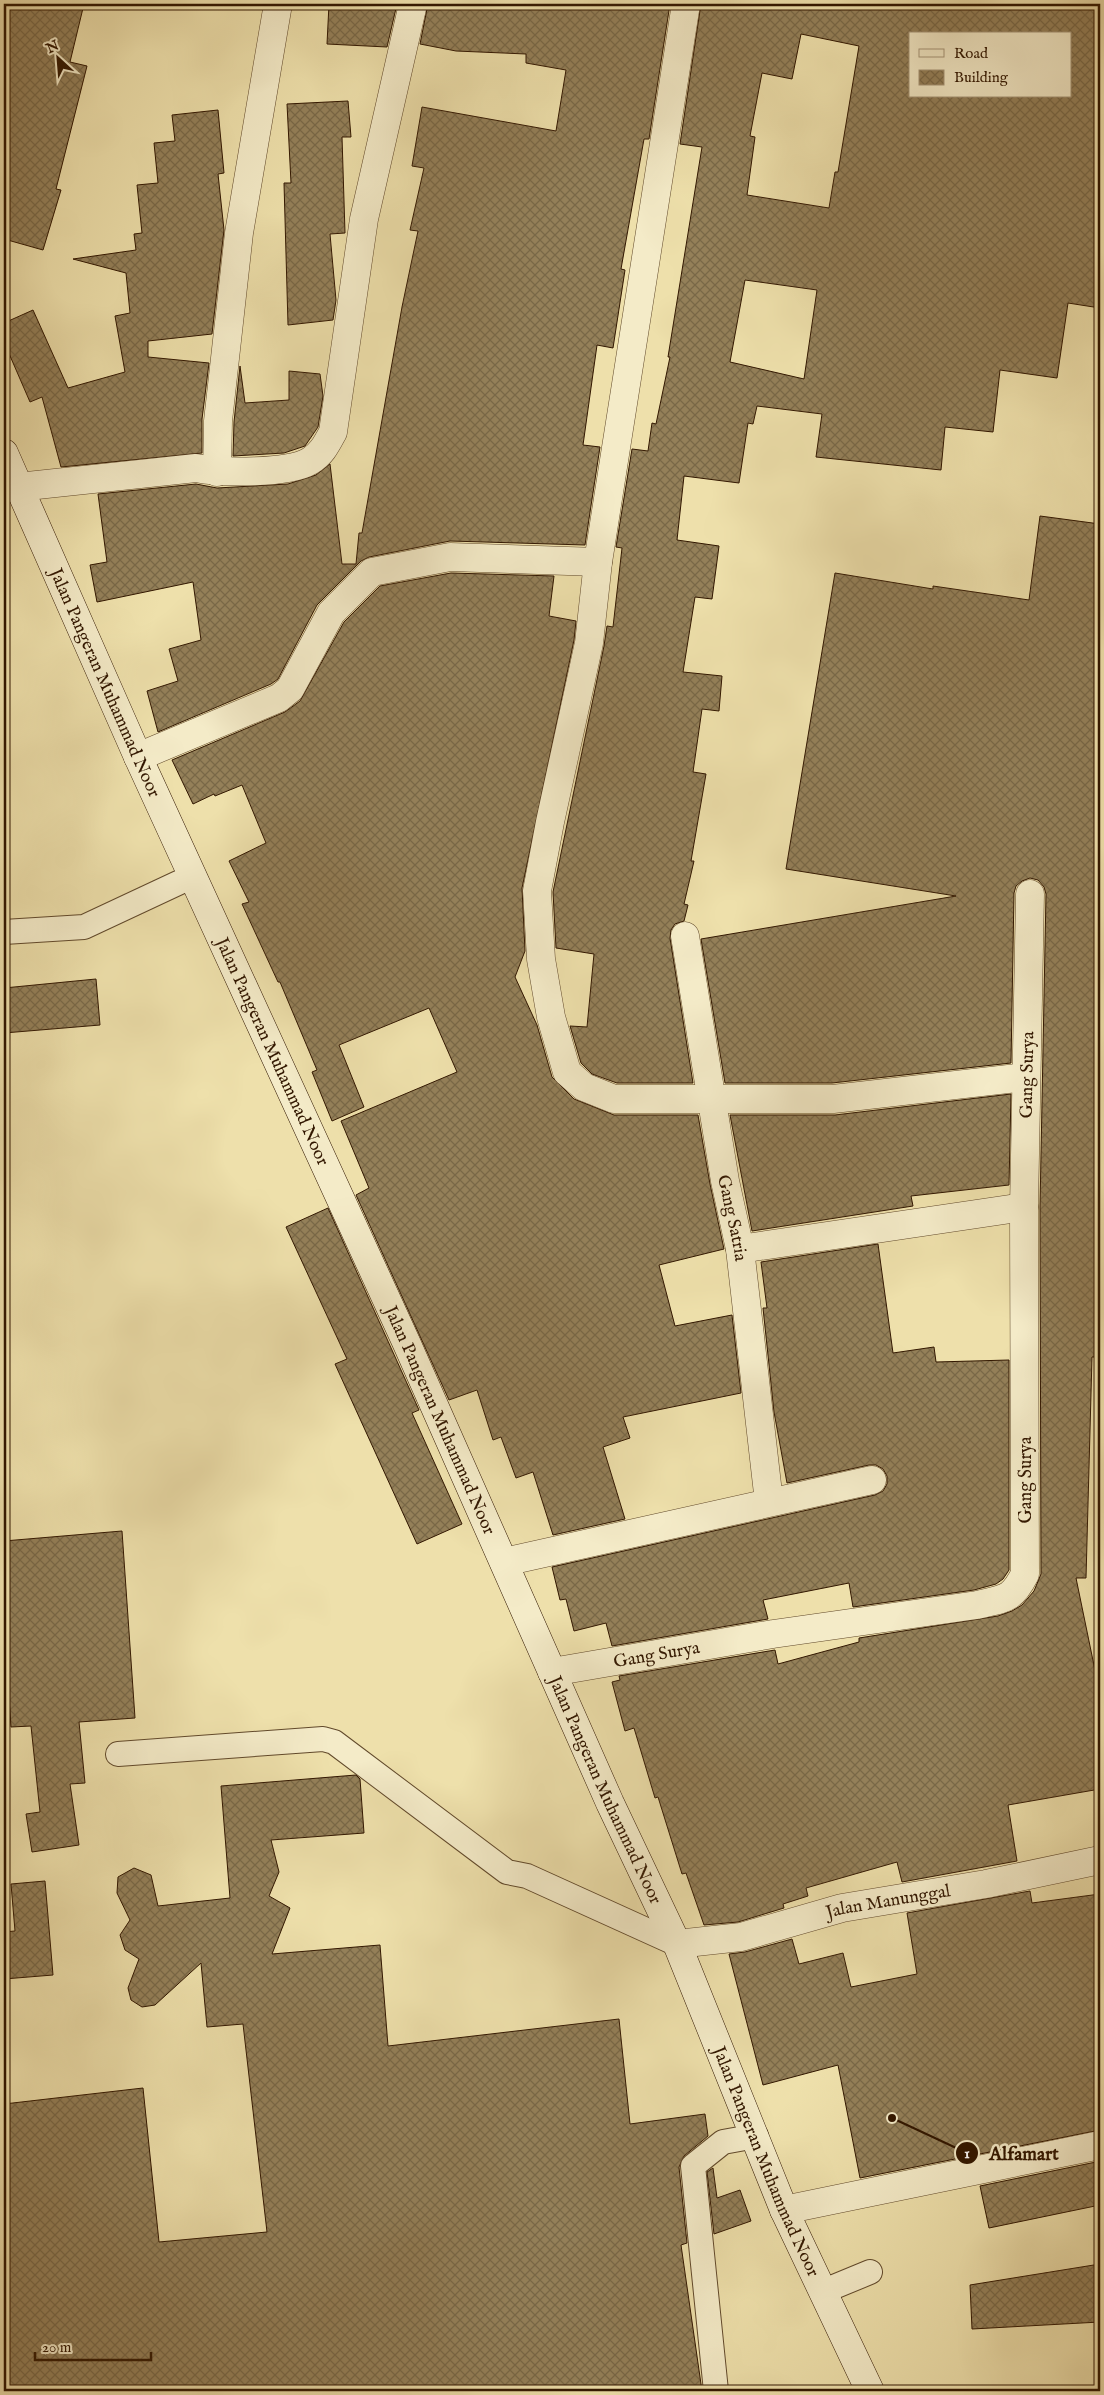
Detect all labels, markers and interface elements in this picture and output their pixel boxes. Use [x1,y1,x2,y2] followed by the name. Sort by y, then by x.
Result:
[32,32,82,82] north arrow
[909,32,1072,98] legend
[42,36,62,58] text: N
[954,44,989,63] text: Road
[954,68,1009,87] text: Building
[42,563,165,802] street label: Jalan Pangeran Muhammad Noor
[209,933,334,1170] street label: Jalan Pangeran Muhammad Noor
[1016,1031,1040,1119] street label: Gang Surya
[711,1173,751,1263] street label: Gang Satria
[377,1301,500,1539] street label: Jalan Pangeran Muhammad Noor
[1015,1436,1038,1524] street label: Gang Surya
[612,1637,702,1674] street label: Gang Surya
[542,1671,667,1909] street label: Jalan Pangeran Muhammad Noor
[821,1880,952,1926] street label: Jalan Manunggal
[706,2041,824,2281] street label: Jalan Pangeran Muhammad Noor
[954,2136,1069,2170] callout: Alfamart
[988,2143,1059,2167] text: Alfamart
[964,2144,970,2163] text: 1
[35,2330,151,2362] scale bar
[42,2338,72,2357] text: 20 m

